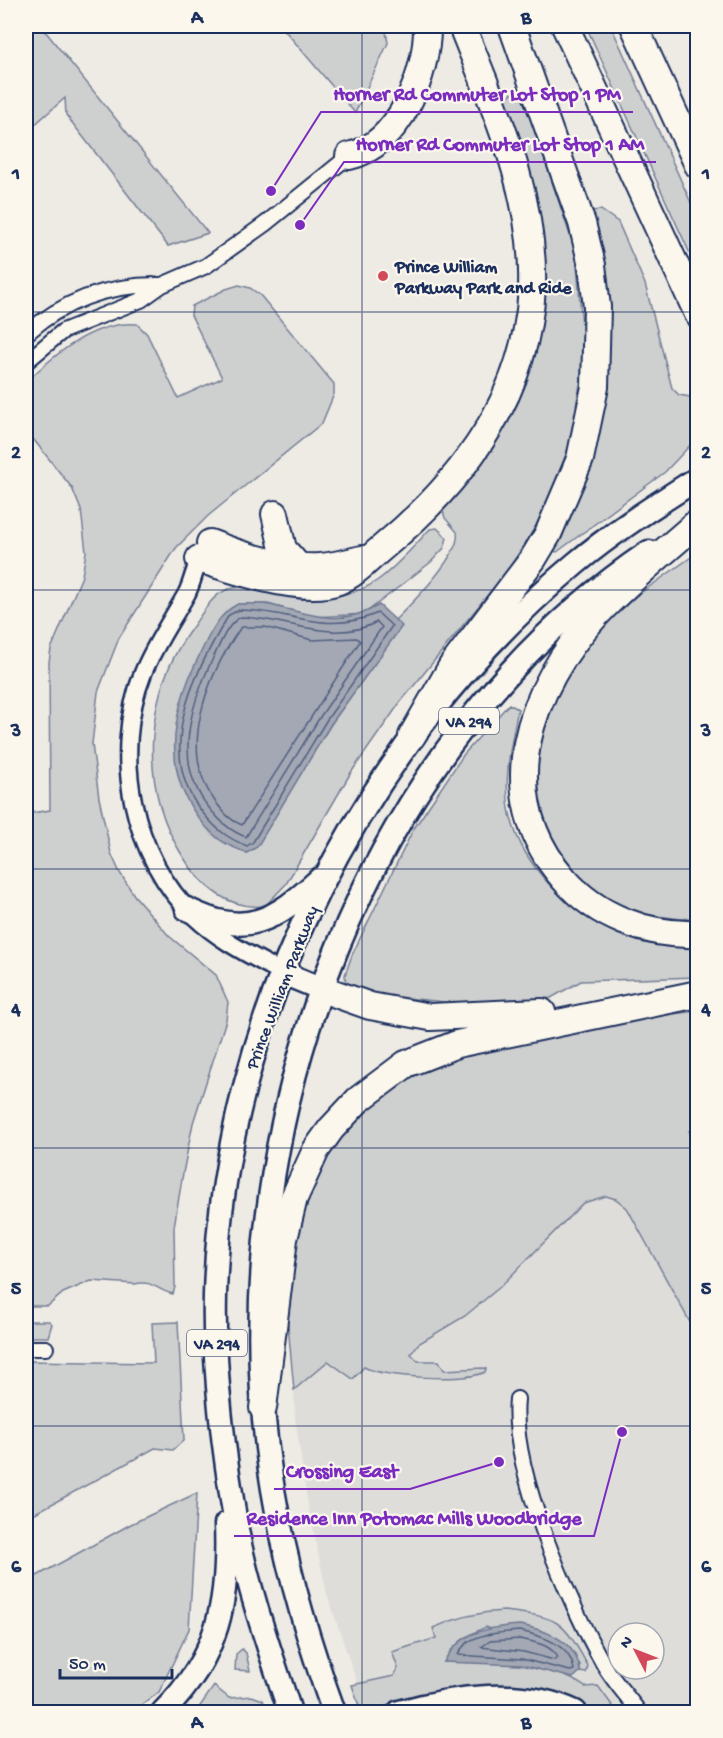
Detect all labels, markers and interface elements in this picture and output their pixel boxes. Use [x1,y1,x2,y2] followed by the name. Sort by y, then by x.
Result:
[190,8,205,31] text: A
[520,8,532,31] text: B
[321,74,633,112] callout: Horner Rd Commuter Lot Stop 1 PM
[333,85,622,108] text: Horner Rd Commuter Lot Stop 1 PM
[344,124,656,162] callout: Horner Rd Commuter Lot Stop 1 AM
[356,135,645,158] text: Horner Rd Commuter Lot Stop 1 AM
[11,164,20,187] text: 1
[701,164,710,187] text: 1
[394,258,572,300] place label: Prince William Parkway Park and Ride
[376,269,390,283] marker: Prince William Parkway Park and Ride
[11,443,21,466] text: 2
[701,443,711,466] text: 2
[439,708,499,734] road number: VA 294
[10,721,21,744] text: 3
[700,721,711,744] text: 3
[242,903,324,1074] street label: Prince William Parkway
[10,1000,21,1023] text: 4
[700,1000,711,1023] text: 4
[11,1279,22,1302] text: 5
[701,1279,712,1302] text: 5
[187,1330,247,1356] road number: VA 294
[274,1451,410,1489] callout: Crossing East
[285,1462,400,1485] text: Crossing East
[234,1498,594,1536] callout: Residence Inn Potomac Mills Woodbridge
[245,1509,582,1532] text: Residence Inn Potomac Mills Woodbridge
[11,1557,22,1580] text: 6
[701,1557,712,1580] text: 6
[606,1621,666,1681] north arrow
[617,1633,638,1654] text: N
[60,1642,172,1680] scale bar
[69,1655,106,1676] text: 50 m
[190,1713,205,1736] text: A
[520,1713,532,1736] text: B

